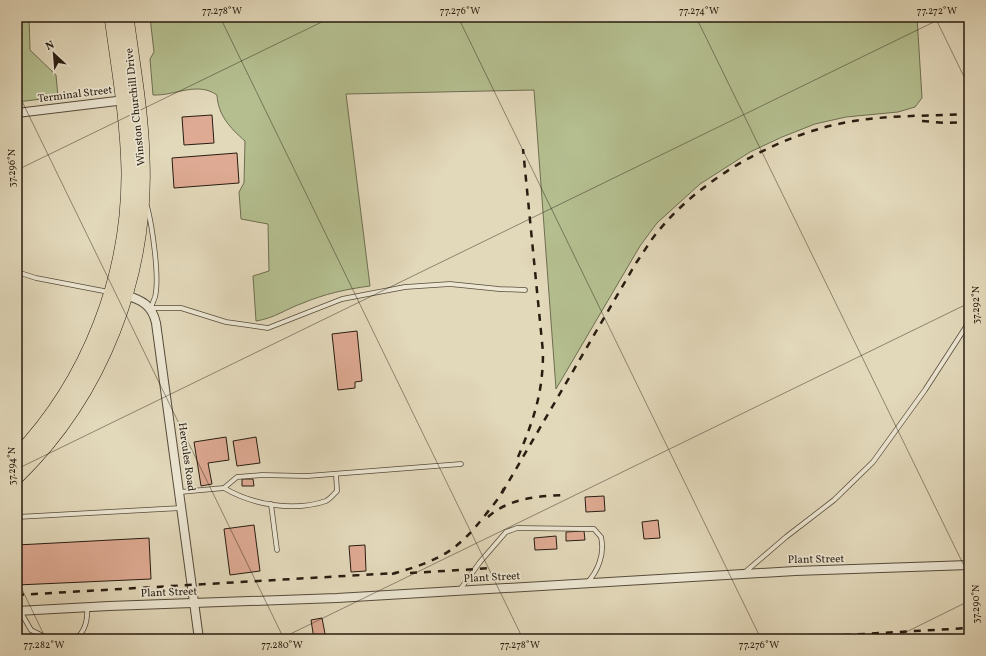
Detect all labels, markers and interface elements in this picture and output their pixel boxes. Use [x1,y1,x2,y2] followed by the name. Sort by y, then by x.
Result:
[202,4,242,18] text: 77.278°W
[440,4,480,18] text: 77.276°W
[679,4,719,18] text: 77.274°W
[917,4,957,18] text: 77.272°W
[34,34,74,74] north arrow
[43,38,57,55] text: N
[122,47,150,167] street label: Winston Churchill Drive
[37,83,113,107] street label: Terminal Street
[5,148,19,187] text: 37.296°N
[969,285,983,324] text: 37.292°N
[174,422,198,492] street label: Hercules Road
[5,446,19,485] text: 37.294°N
[788,552,845,568] street label: Plant Street
[463,569,521,587] street label: Plant Street
[969,584,983,623] text: 37.290°N
[140,585,198,601] street label: Plant Street
[24,638,64,652] text: 77.282°W
[261,638,303,652] text: 77.280°W
[500,638,540,652] text: 77.278°W
[739,638,779,652] text: 77.276°W

